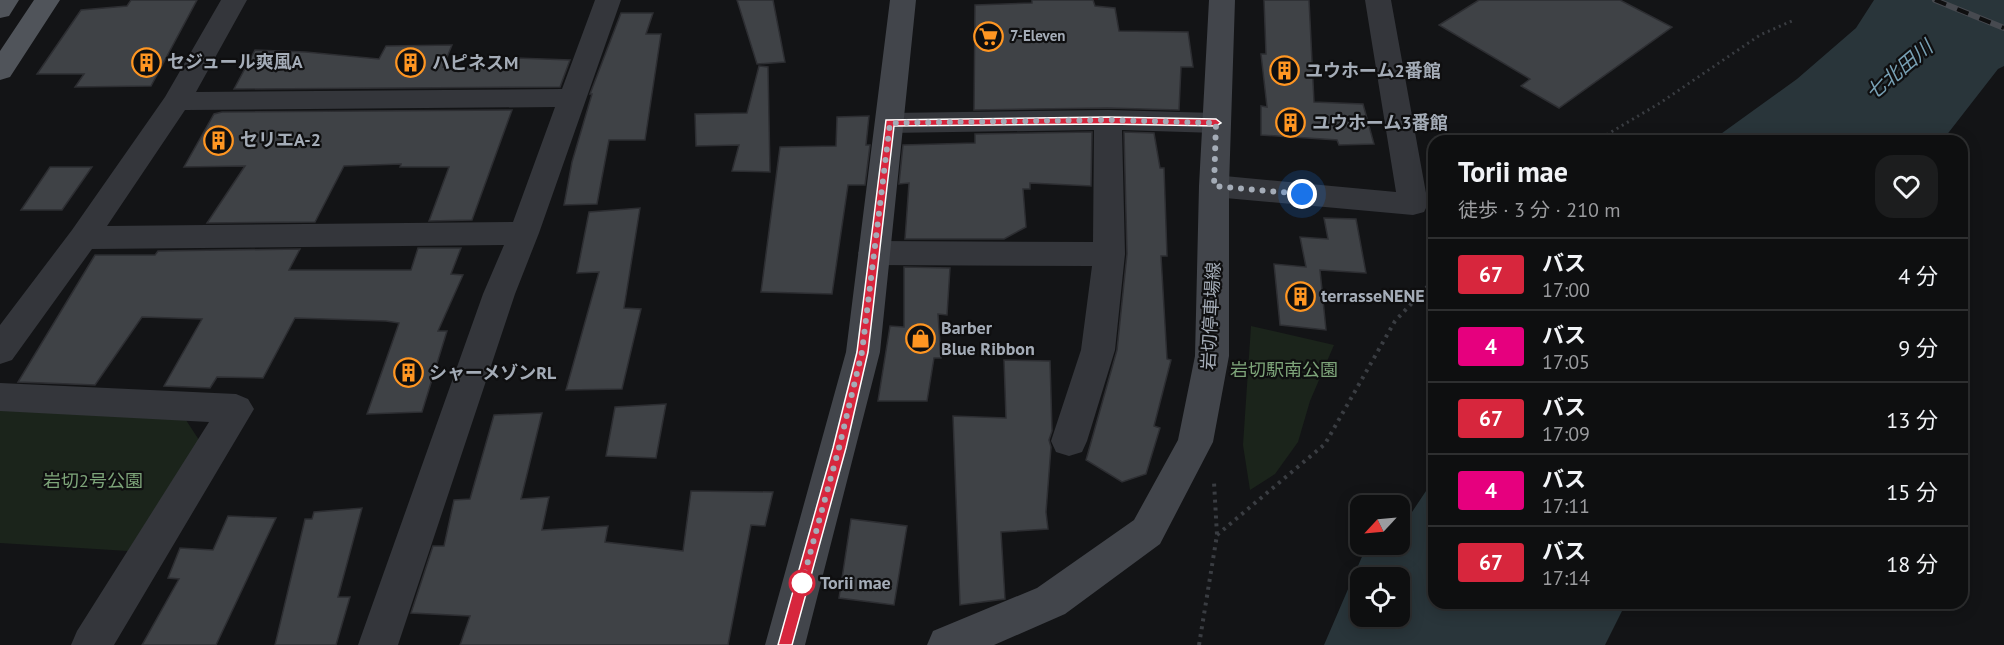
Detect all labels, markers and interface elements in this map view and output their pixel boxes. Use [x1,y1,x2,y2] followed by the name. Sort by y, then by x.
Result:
[973,20,1005,52] supermarket icon: 7-Eleven
[1010,26,1065,45] place label: 7-Eleven
[1860,33,1940,106] water label: 七北田川
[130,46,162,78] building icon: セジュール爽風A
[395,47,427,79] building icon: ハピネスM
[167,50,303,73] place label: セジュール爽風A
[432,51,518,74] place label: ハピネスM
[1268,55,1300,87] building icon: ユウホーム2番館
[1305,59,1441,82] place label: ユウホーム2番館
[1275,107,1307,139] building icon: ユウホーム3番館
[1312,111,1448,134] place label: ユウホーム3番館
[203,124,235,156] building icon: セリエA-2
[240,128,321,151] place label: セリエA-2
[1458,153,1568,190] text: Torii mae
[1875,155,1938,218] button: heart
[1287,179,1317,209] your location
[1458,197,1621,223] text: 徒歩 · 3 分 · 210 m
[1542,249,1586,277] text: バス
[1196,261,1225,371] street label: 岩切停車場線
[1479,261,1503,288] text: 67
[1898,262,1938,290] text: 4 分
[1542,277,1590,303] text: 17:00
[1284,280,1316,312] building icon: terrasseNENE
[1321,284,1425,307] place label: terrasseNENE
[941,316,1035,360] place label: Barber Blue Ribbon
[1542,321,1586,349] text: バス
[904,322,936,354] shop icon: Barber Blue Ribbon
[1485,333,1497,360] text: 4
[1898,334,1938,362] text: 9 分
[1542,349,1590,375] text: 17:05
[392,357,424,389] building icon: シャーメゾンRL
[1230,358,1338,381] park label: 岩切駅南公園
[429,361,557,384] place label: シャーメゾンRL
[1542,393,1586,421] text: バス
[1479,405,1503,432] text: 67
[1886,406,1938,434] text: 13 分
[1542,421,1590,447] text: 17:09
[1542,465,1586,493] text: バス
[43,469,143,492] park label: 岩切2号公園
[1485,477,1497,504] text: 4
[1886,478,1938,506] text: 15 分
[1542,493,1590,519] text: 17:11
[1350,495,1410,555] north arrow
[1350,495,1410,627] map controls
[1542,537,1586,565] text: バス
[1479,549,1503,576] text: 67
[1886,550,1938,578] text: 18 分
[1542,565,1590,591] text: 17:14
[1350,567,1410,627] button: locate
[789,570,815,596] marker: Torii mae
[820,571,891,594] place label: Torii mae

